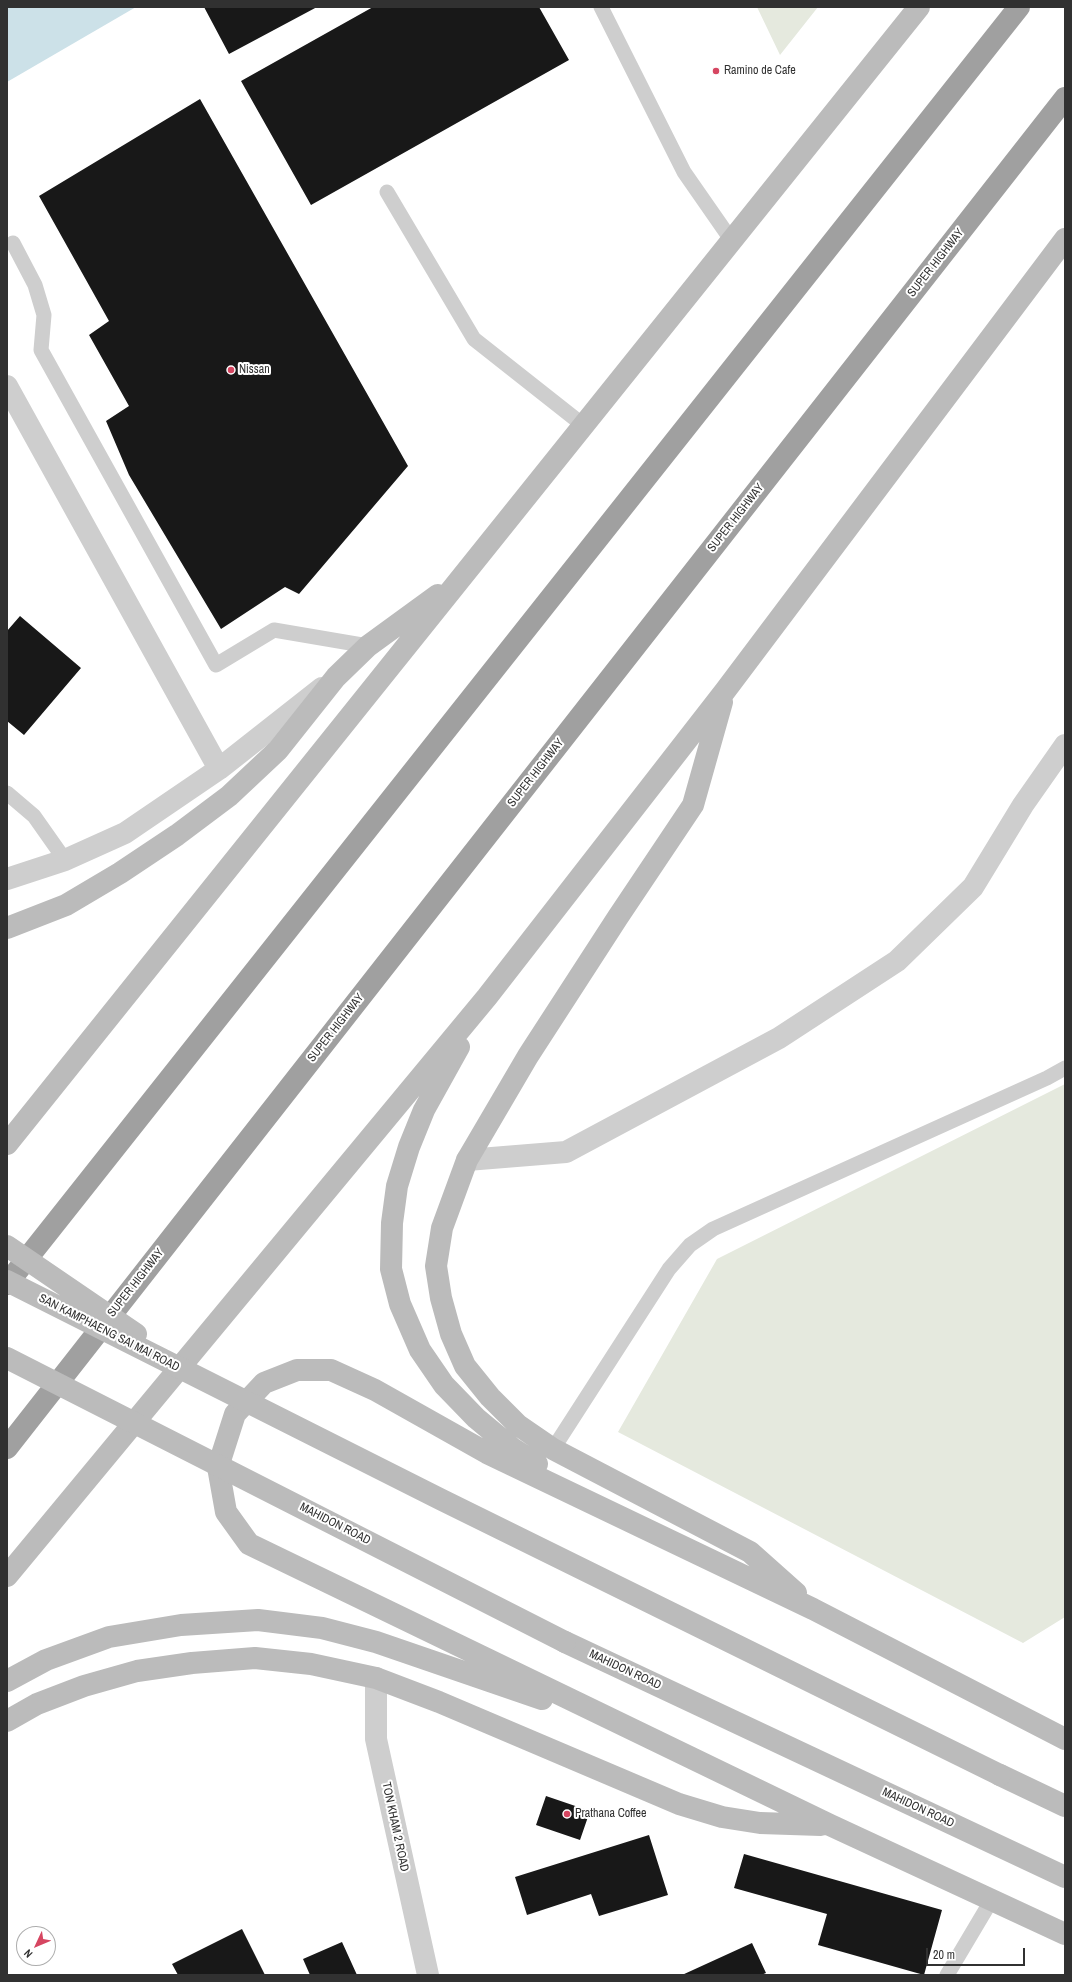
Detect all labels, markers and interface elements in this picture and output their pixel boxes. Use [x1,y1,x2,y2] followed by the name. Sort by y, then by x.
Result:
[724,64,796,78] place label: Ramino de Cafe
[711,66,721,76] marker: Ramino de Cafe
[905,226,967,300] street label: SUPER HIGHWAY
[239,363,270,377] place label: Nissan
[226,365,236,375] marker: Nissan
[705,481,767,555] street label: SUPER HIGHWAY
[505,736,567,810] street label: SUPER HIGHWAY
[305,991,367,1065] street label: SUPER HIGHWAY
[105,1246,167,1320] street label: SUPER HIGHWAY
[36,1291,182,1375] street label: SAN KAMPHAENG SAI MAI ROAD
[297,1500,373,1548] street label: MAHIDON ROAD
[587,1647,663,1693] street label: MAHIDON ROAD
[378,1781,412,1873] street label: TON KHAM 2 ROAD
[880,1785,956,1831] street label: MAHIDON ROAD
[575,1807,646,1821] place label: Prathana Coffee
[562,1809,572,1819] marker: Prathana Coffee
[16,1926,56,1966] north arrow
[928,1940,1027,1966] scale bar
[21,1946,35,1961] text: N
[933,1947,955,1963] text: 20 m

